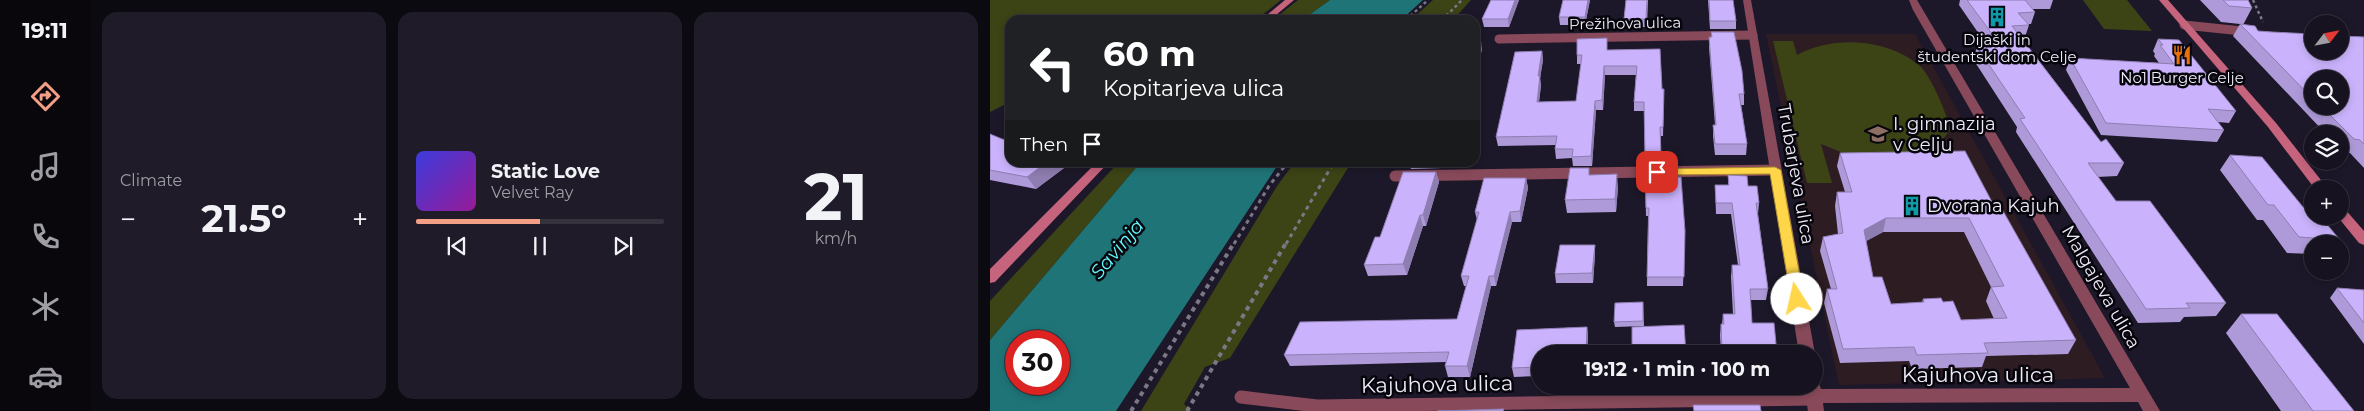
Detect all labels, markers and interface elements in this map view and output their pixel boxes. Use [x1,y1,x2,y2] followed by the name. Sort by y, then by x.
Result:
[1986,6,2008,28] building icon: Dijaški in študentski dom Celje
[1569,13,1681,33] street label: Prežihova ulica
[2304,15,2349,60] north arrow
[2304,15,2349,280] map controls
[22,17,68,44] text: 19:11
[1917,30,2077,66] place label: Dijaški in študentski dom Celje
[1103,32,1196,75] text: 60 m
[1020,35,1085,100] icon: left
[2171,44,2193,66] restaurant icon: No1 Burger Celje
[2120,68,2244,87] place label: No1 Burger Celje
[2304,70,2349,115] button: search
[1103,75,1284,102] text: Kopitarjeva ulica
[28,79,63,114] icon: directions
[1773,102,1819,246] street label: Trubarjeva ulica
[1893,113,1996,156] place label: I. gimnazija v Celju
[1867,123,1889,145] school or university icon: I. gimnazija v Celju
[2304,125,2349,170] button: layers
[1078,130,1106,158] icon: arrive
[1020,133,1068,156] text: Then
[28,149,63,184] icon: music
[1636,151,1678,193] pin
[804,157,868,236] text: 21
[1643,158,1671,186] icon: arrive
[491,160,600,183] text: Static Love
[120,171,182,190] text: Climate
[2304,180,2349,225] button: +
[491,183,573,202] text: Velvet Ray
[201,195,287,242] text: 21.5°
[1901,195,1923,217] building icon: Dvorana Kajuh
[1927,195,2060,217] place label: Dvorana Kajuh
[120,202,136,236] text: −
[352,202,368,236] text: +
[1085,214,1149,284] water label: Savinja
[28,219,63,254] icon: phone
[2057,222,2145,352] street label: Malgajeva ulica
[815,229,857,248] text: km/h
[443,232,471,260] icon: previous
[526,232,554,260] icon: pause
[609,232,637,260] icon: next
[2304,235,2349,280] button: −
[1770,272,1822,324] position arrow
[28,289,63,324] icon: climate
[1005,330,1070,395] speed limit sign: 30
[1584,358,1770,381] text: 19:12 · 1 min · 100 m
[28,359,63,394] icon: car
[1902,362,2054,387] street label: Kajuhova ulica
[1361,370,1513,398] street label: Kajuhova ulica

